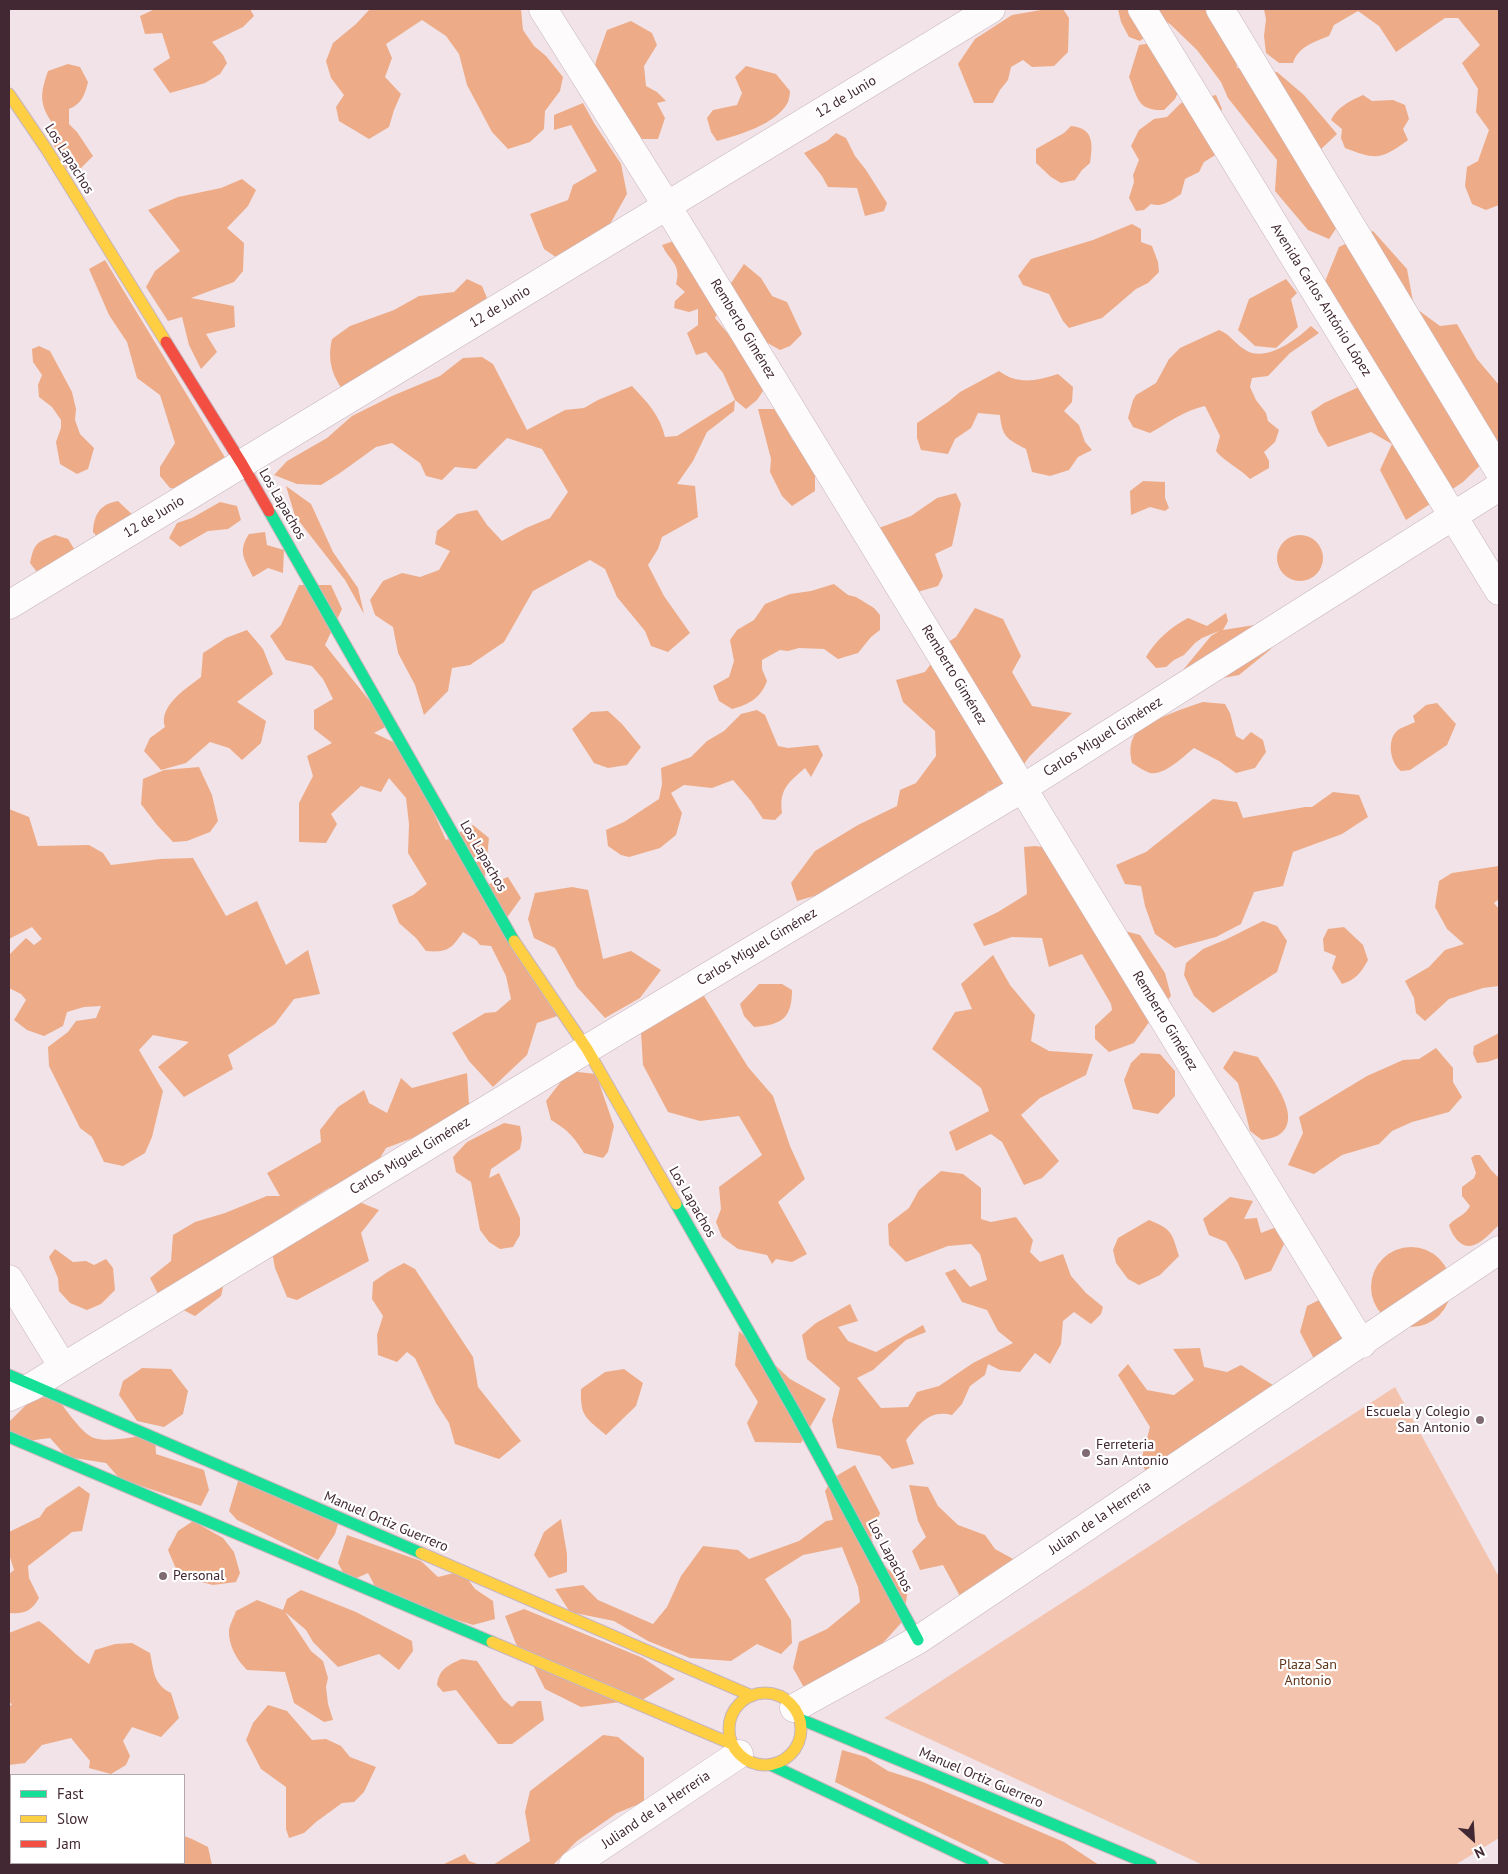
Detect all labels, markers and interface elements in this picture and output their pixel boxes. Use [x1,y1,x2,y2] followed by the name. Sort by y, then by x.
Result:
[813,72,879,122] street label: 12 de Junio
[41,121,97,197] street label: Los Lapachos
[1267,220,1375,380] street label: Avenida Carlos António López
[707,276,779,382] street label: Remberto Giménez
[467,282,533,332] street label: 12 de Junio
[255,465,309,543] street label: Los Lapachos
[121,492,187,542] street label: 12 de Junio
[918,622,990,728] street label: Remberto Giménez
[1040,694,1166,780] street label: Carlos Miguel Giménez
[456,817,510,895] street label: Los Lapachos
[694,904,820,990] street label: Carlos Miguel Giménez
[1129,968,1201,1074] street label: Remberto Giménez
[347,1113,473,1199] street label: Carlos Miguel Giménez
[665,1163,719,1241] street label: Los Lapachos
[1366,1404,1470,1436] place label: Escuela y Colegio San Antonio
[1474,1414,1486,1426] marker: Escuela y Colegio San Antonio
[1096,1437,1169,1470] place label: Ferreteria San Antonio
[1080,1447,1092,1459] marker: Ferreteria San Antonio
[1046,1478,1154,1558] street label: Julian de la Herrería
[321,1488,451,1556] street label: Manuel Ortiz Guerrero
[864,1517,916,1595] street label: Los Lapachos
[173,1568,224,1584] place label: Personal
[157,1570,169,1582] marker: Personal
[1279,1657,1337,1690] park label: Plaza San Antonio
[916,1744,1046,1812] street label: Manuel Ortiz Guerrero
[599,1768,713,1852] street label: Juliand de la Herreria
[10,1774,185,1864] legend
[57,1784,84,1803] text: Fast
[57,1809,88,1828] text: Slow
[1448,1814,1498,1864] north arrow
[57,1834,81,1853] text: Jam
[1472,1842,1488,1863] text: N

